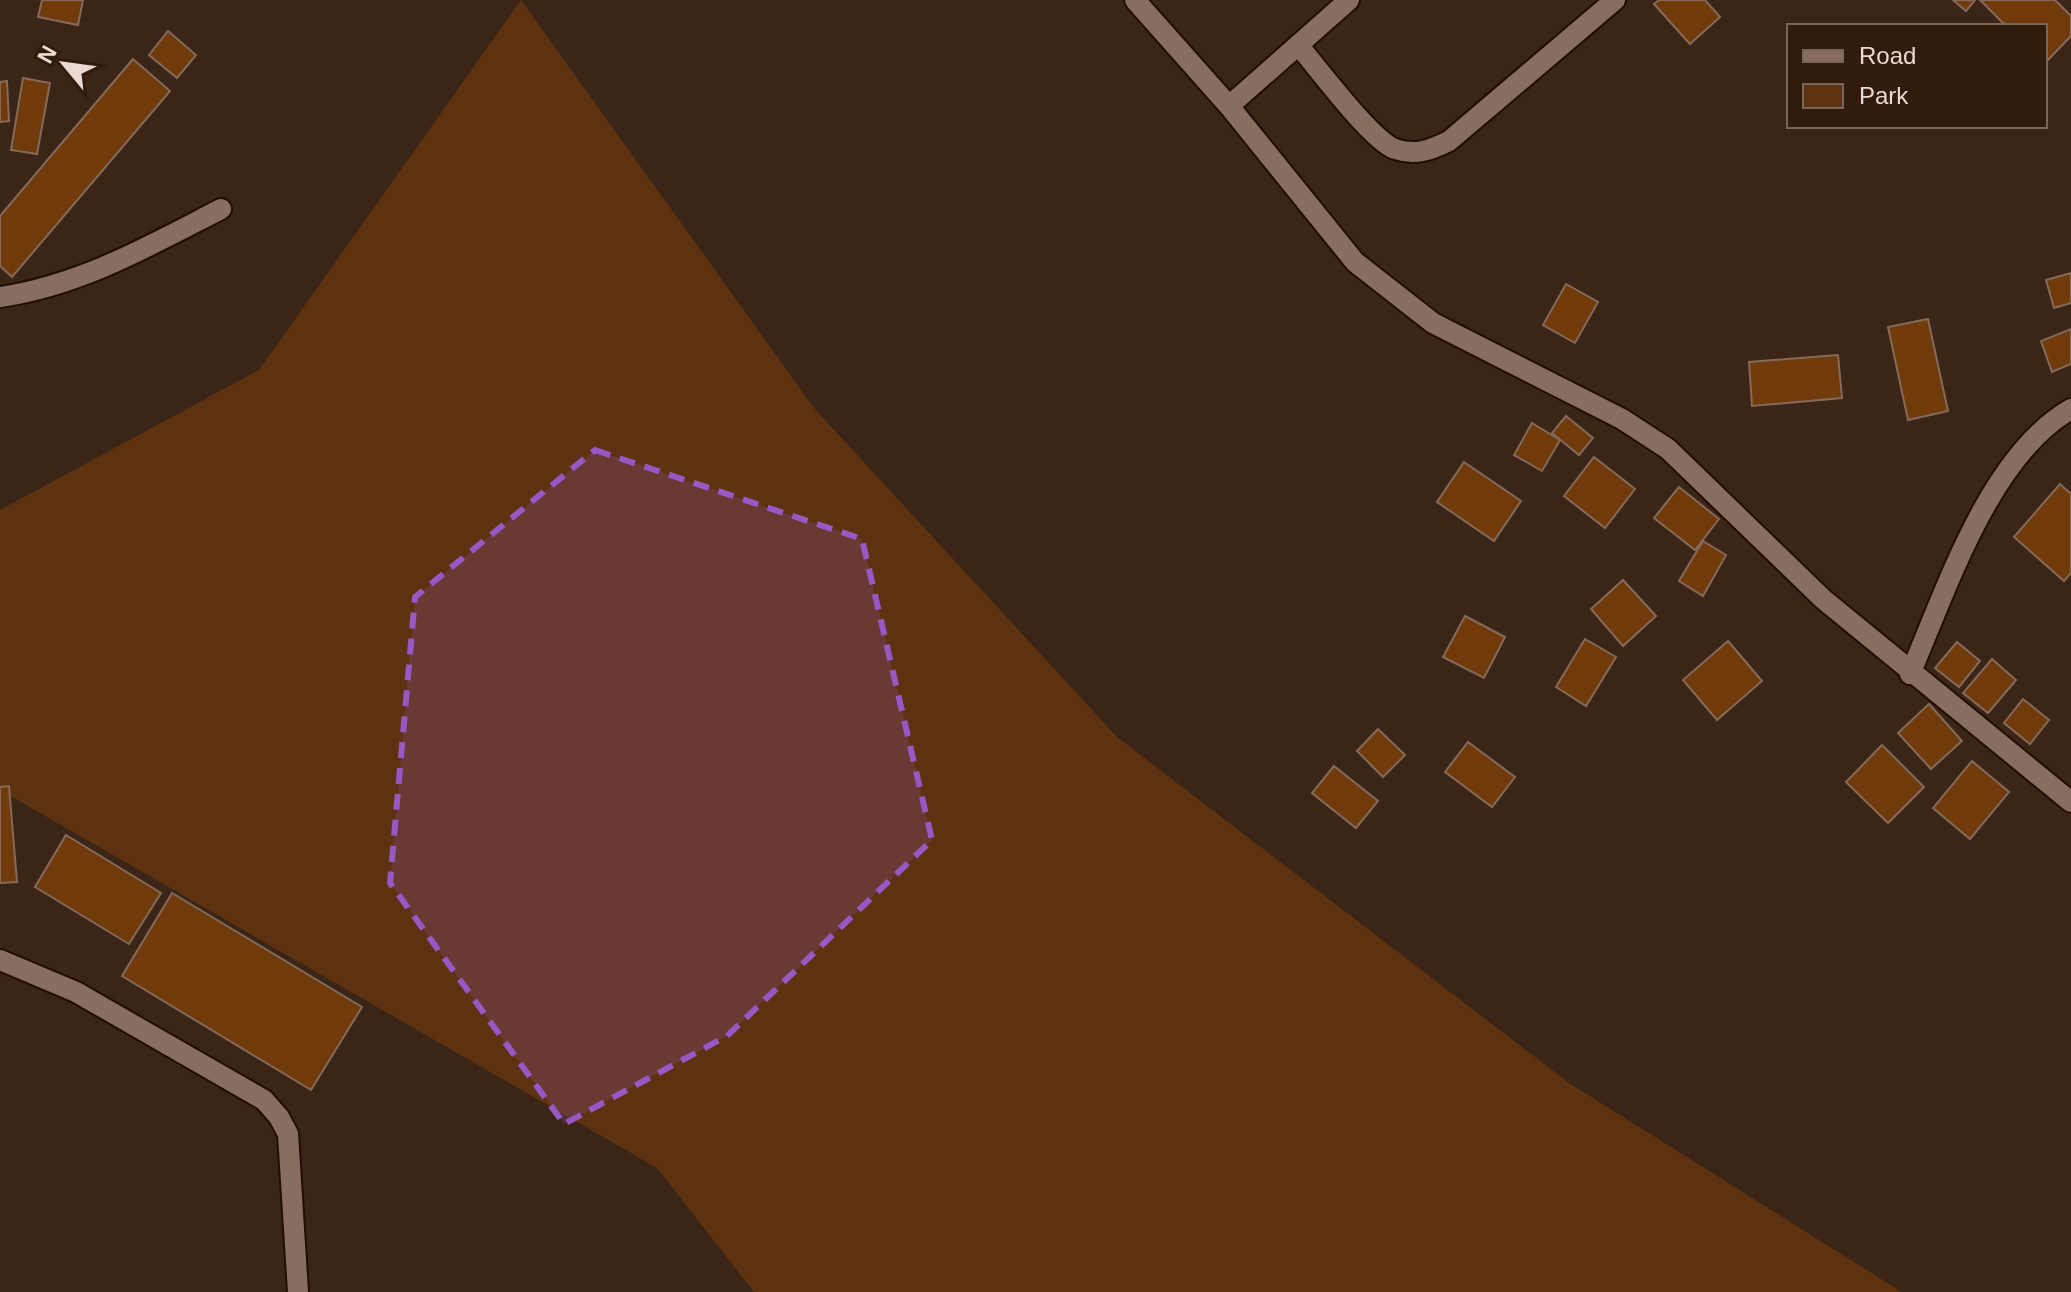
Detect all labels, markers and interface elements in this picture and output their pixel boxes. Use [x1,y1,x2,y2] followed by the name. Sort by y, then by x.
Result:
[24,24,104,104] north arrow
[1787,24,2047,128] legend
[32,42,62,68] text: N
[1859,42,1916,69] text: Road
[1859,82,1909,109] text: Park

